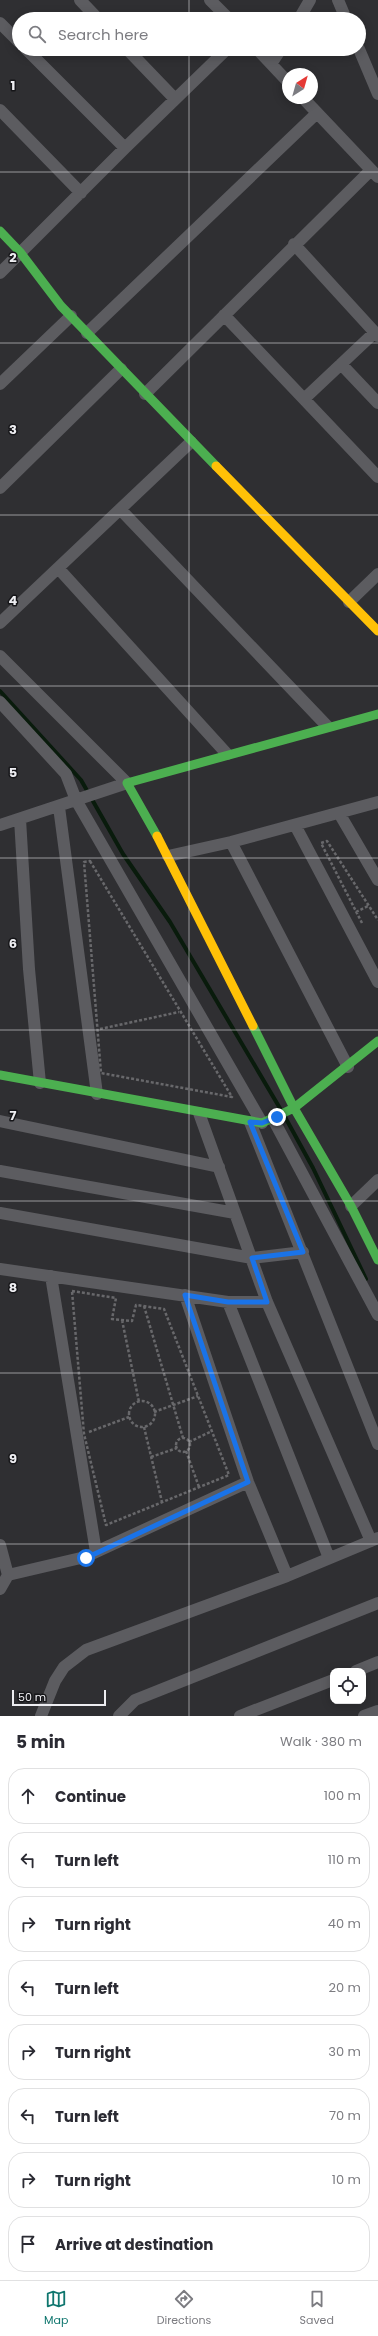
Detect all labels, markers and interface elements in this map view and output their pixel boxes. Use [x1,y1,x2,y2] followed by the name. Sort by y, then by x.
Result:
[12,12,366,56] search box
[26,23,48,45] icon: search
[58,24,148,45] text: Search here
[282,68,318,104] north arrow
[11,76,15,95] text: 1
[9,248,17,267] text: 2
[9,420,17,439] text: 3
[9,591,18,610] text: 4
[9,763,17,782] text: 5
[9,934,17,953] text: 6
[10,1106,17,1125] text: 7
[268,1108,286,1126] route end
[9,1278,17,1297] text: 8
[9,1449,17,1468] text: 9
[77,1549,95,1567] route start
[330,1668,366,1704] map controls
[330,1668,366,1704] button: locate
[12,1688,106,1707] scale bar
[18,1689,46,1705] text: 50 m
[16,1730,65,1754] text: 5 min
[280,1732,362,1751] text: Walk · 380 m
[17,1785,39,1807] icon: ahead
[55,1786,126,1807] text: Continue
[324,1786,361,1805] text: 100 m
[17,1849,39,1871] icon: left
[55,1850,119,1871] text: Turn left
[328,1850,361,1869] text: 110 m
[17,1913,39,1935] icon: right
[55,1914,131,1935] text: Turn right
[328,1914,361,1933] text: 40 m
[17,1977,39,1999] icon: left
[55,1978,119,1999] text: Turn left
[328,1978,361,1997] text: 20 m
[17,2041,39,2063] icon: right
[55,2042,131,2063] text: Turn right
[328,2042,361,2061] text: 30 m
[17,2105,39,2127] icon: left
[55,2106,119,2127] text: Turn left
[329,2106,361,2125] text: 70 m
[17,2169,39,2191] icon: right
[55,2170,131,2191] text: Turn right
[332,2170,361,2189] text: 10 m
[17,2233,39,2255] icon: arrive
[55,2234,213,2255] text: Arrive at destination
[44,2288,68,2329] tab: Map
[157,2288,211,2329] tab: Directions
[300,2288,334,2329] tab: Saved

